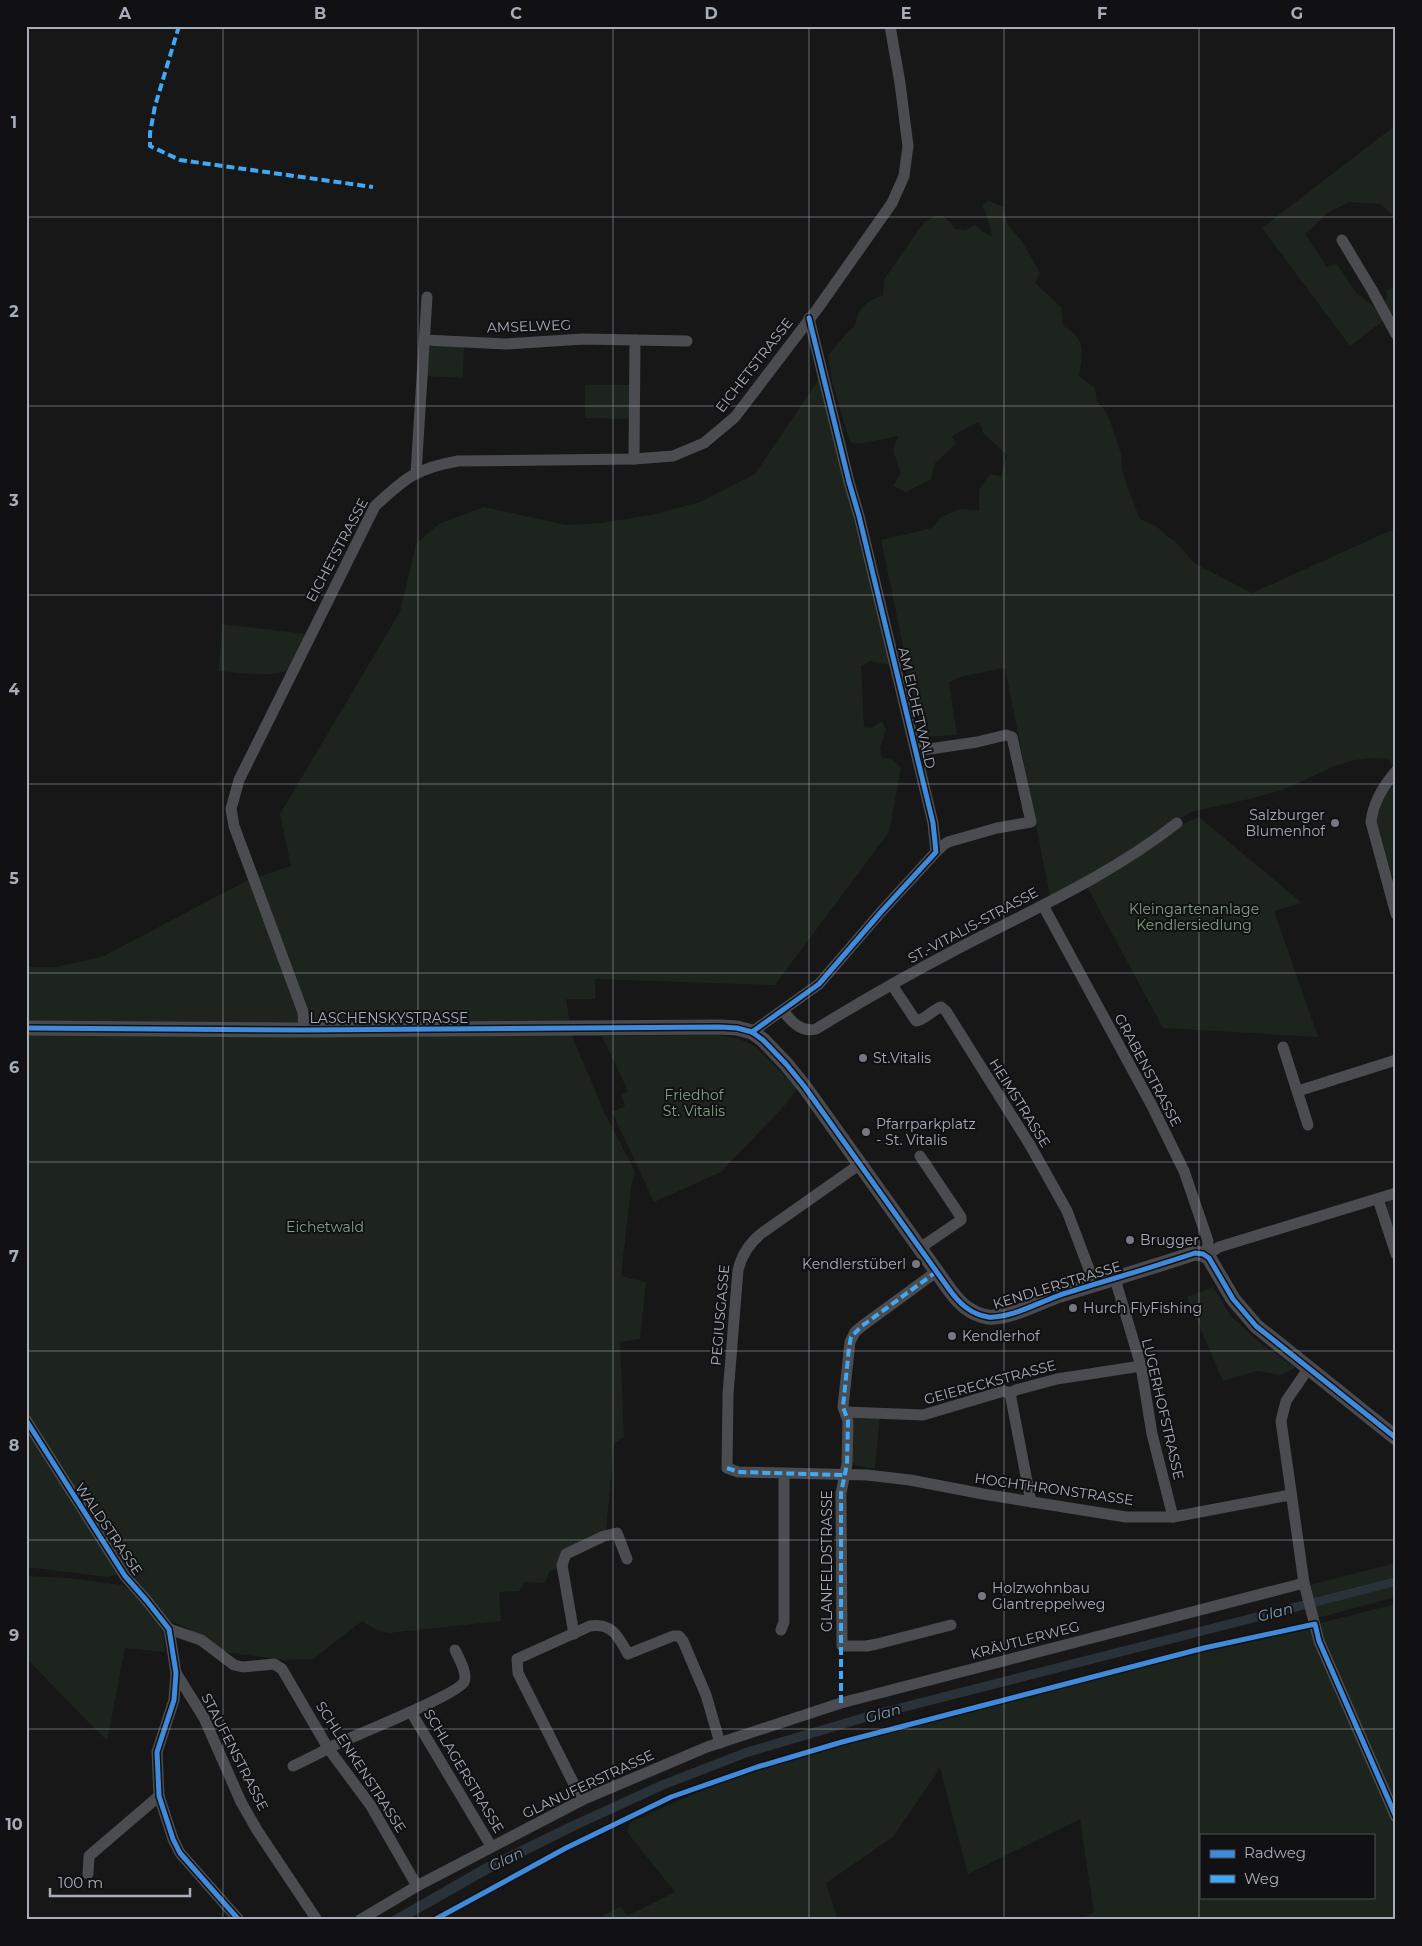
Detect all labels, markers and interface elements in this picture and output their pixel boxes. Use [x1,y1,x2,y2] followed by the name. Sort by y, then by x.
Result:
[118,4,132,23] text: A
[314,4,326,23] text: B
[510,4,522,23] text: C
[704,4,718,23] text: D
[901,4,911,23] text: E
[1097,4,1107,23] text: F
[1291,4,1303,23] text: G
[11,113,17,132] text: 1
[9,302,19,321] text: 2
[711,314,797,416] street label: EICHETSTRASSE
[487,316,571,336] street label: AMSELWEG
[8,491,19,510] text: 3
[302,495,372,605] street label: EICHETSTRASSE
[894,645,940,771] street label: AM EICHETWALD
[8,680,20,699] text: 4
[1246,806,1326,840] place label: Salzburger Blumenhof
[1329,817,1341,829] marker: Salzburger Blumenhof
[9,869,19,888] text: 5
[905,883,1041,967] street label: ST.-VITALIS-STRASSE
[1129,900,1259,934] park label: Kleingartenanlage Kendlersiedlung
[310,1009,468,1027] street label: LASCHENSKYSTRASSE
[1111,1010,1185,1130] street label: GRABENSTRASSE
[873,1049,931,1067] place label: St.Vitalis
[857,1052,869,1064] marker: St.Vitalis
[985,1055,1055,1151] street label: HEIMSTRASSE
[9,1058,19,1077] text: 6
[663,1086,725,1120] park label: Friedhof St. Vitalis
[876,1115,976,1149] place label: Pfarrparkplatz - St. Vitalis
[860,1126,872,1138] marker: Pfarrparkplatz - St. Vitalis
[286,1218,364,1236] park label: Eichetwald
[1140,1231,1199,1249] place label: Brugger
[1124,1234,1136,1246] marker: Brugger
[9,1247,19,1266] text: 7
[802,1255,906,1273] place label: Kendlerstüberl
[991,1257,1123,1313] street label: KENDLERSTRASSE
[910,1258,922,1270] marker: Kendlerstüberl
[707,1264,733,1366] street label: PEGIUSGASSE
[1083,1299,1202,1317] place label: Hurch FlyFishing
[1067,1302,1079,1314] marker: Hurch FlyFishing
[962,1327,1041,1345] place label: Kendlerhof
[946,1330,958,1342] marker: Kendlerhof
[1138,1336,1188,1482] street label: LUGERHOFSTRASSE
[922,1356,1058,1408] street label: GEIERECKSTRASSE
[9,1436,19,1455] text: 8
[973,1469,1135,1509] street label: HOCHTHRONSTRASSE
[71,1479,147,1579] street label: WALDSTRASSE
[818,1490,836,1632] street label: GLANFELDSTRASSE
[992,1579,1105,1613] place label: Holzwohnbau Glantreppelweg
[976,1590,988,1602] marker: Holzwohnbau Glantreppelweg
[1255,1598,1295,1626] water label: Glan
[969,1617,1081,1663] street label: KRÄUTLERWEG
[9,1626,19,1645] text: 9
[198,1690,272,1814] street label: STAUFENSTRASSE
[312,1698,410,1836] street label: SCHLENKENSTRASSE
[863,1699,903,1727] water label: Glan
[420,1706,508,1836] street label: SCHLAGERSTRASSE
[519,1746,657,1822] street label: GLANUFERSTRASSE
[5,1815,23,1834] text: 10
[1200,1834,1374,1898] legend
[486,1843,526,1875] water label: Glan
[1244,1843,1306,1862] text: Radweg
[50,1866,190,1898] scale bar
[1244,1869,1279,1888] text: Weg
[58,1873,103,1892] text: 100 m

